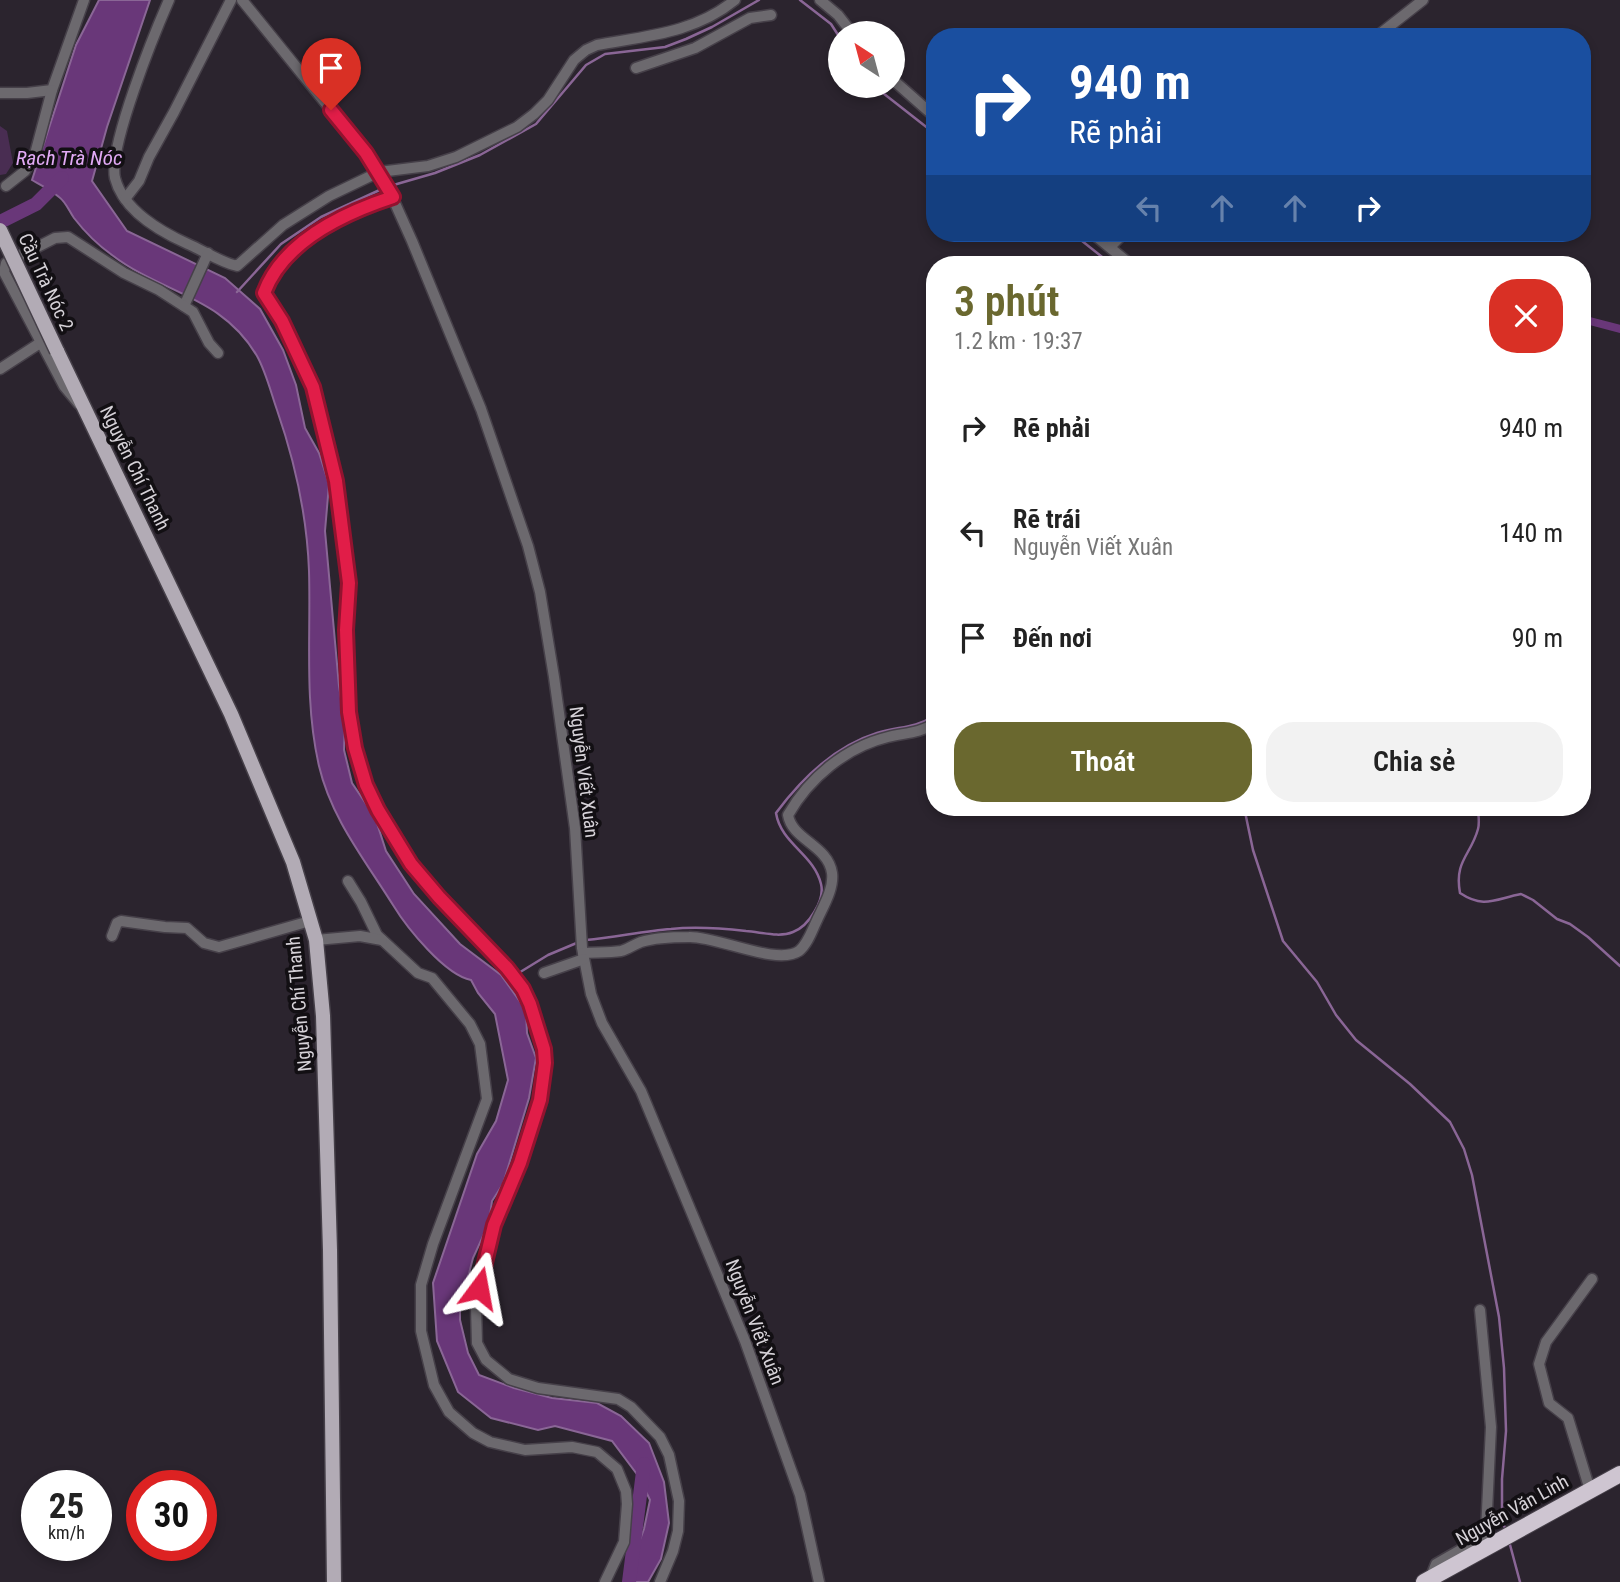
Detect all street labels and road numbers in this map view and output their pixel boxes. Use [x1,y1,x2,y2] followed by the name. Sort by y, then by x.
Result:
[13,230,79,334] street label: Cầu Trà Nóc 2
[95,402,175,534] street label: Nguyễn Chí Thanh
[565,705,603,839] street label: Nguyễn Viết Xuân
[282,935,316,1073] street label: Nguyễn Chí Thanh
[721,1256,789,1388] street label: Nguyễn Viết Xuân
[1452,1470,1572,1550] street label: Nguyễn Văn Linh

